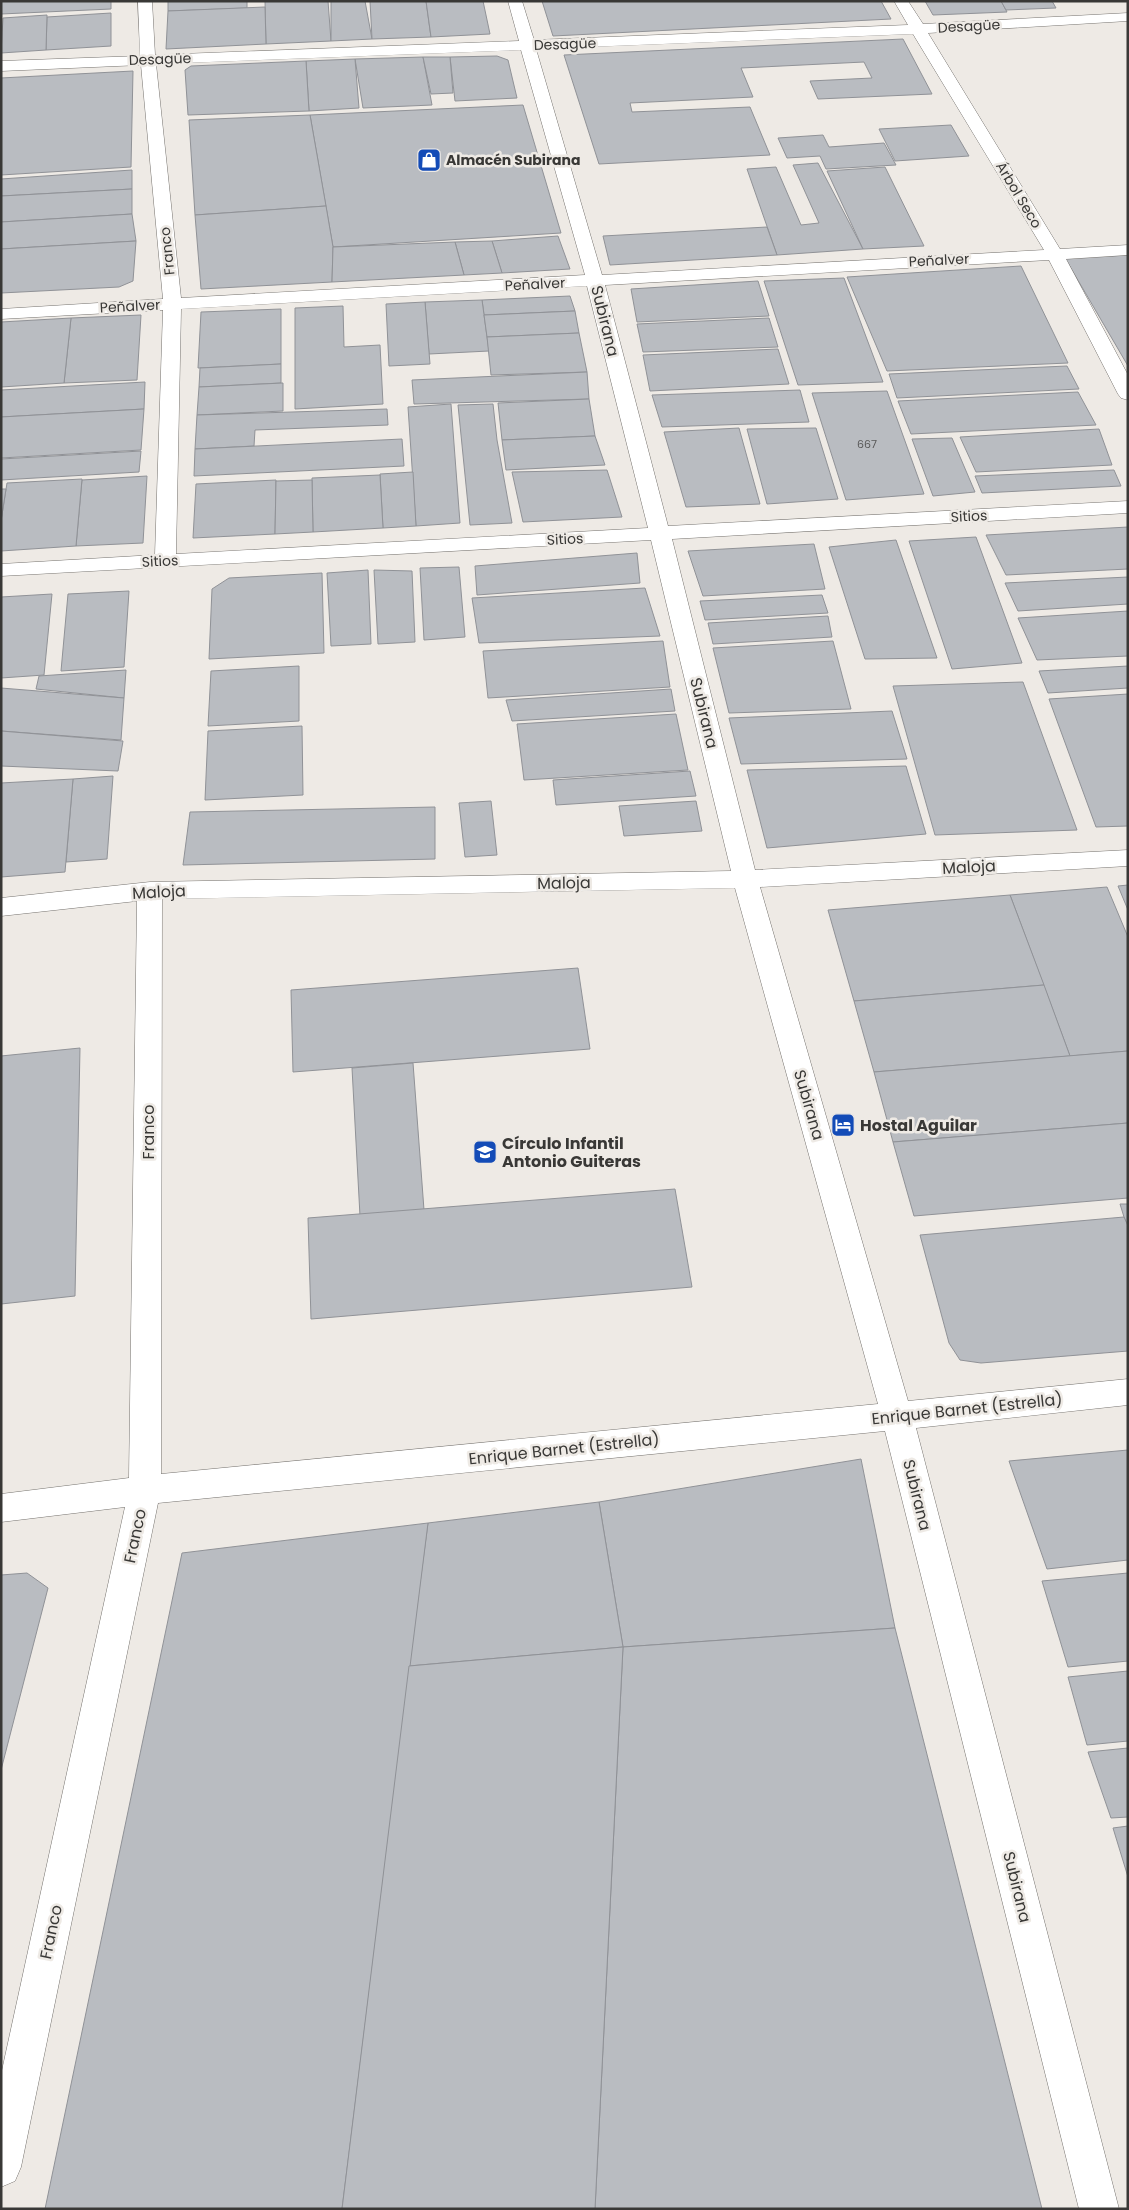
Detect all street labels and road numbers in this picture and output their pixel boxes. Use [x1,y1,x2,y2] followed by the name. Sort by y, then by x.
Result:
[937,14,1001,38] street label: Desagüe
[533,33,597,55] street label: Desagüe
[128,48,192,70] street label: Desagüe
[991,158,1047,232] street label: Árbol Seco
[155,226,179,276] street label: Franco
[908,248,970,272] street label: Peñalver
[504,272,566,296] street label: Peñalver
[585,283,625,359] street label: Subirana
[99,294,161,318] street label: Peñalver
[950,505,988,527] street label: Sitios
[546,528,584,550] street label: Sitios
[141,550,179,572] street label: Sitios
[684,675,724,751] street label: Subirana
[942,854,996,880] street label: Maloja
[537,871,591,895] street label: Maloja
[132,879,186,905] street label: Maloja
[788,1067,830,1143] street label: Subirana
[137,1104,160,1160] street label: Franco
[870,1388,1064,1430] street label: Enrique Barnet (Estrella)
[467,1428,661,1470] street label: Enrique Barnet (Estrella)
[897,1457,937,1533] street label: Subirana
[118,1507,152,1565] street label: Franco
[997,1849,1037,1925] street label: Subirana
[34,1903,68,1961] street label: Franco

